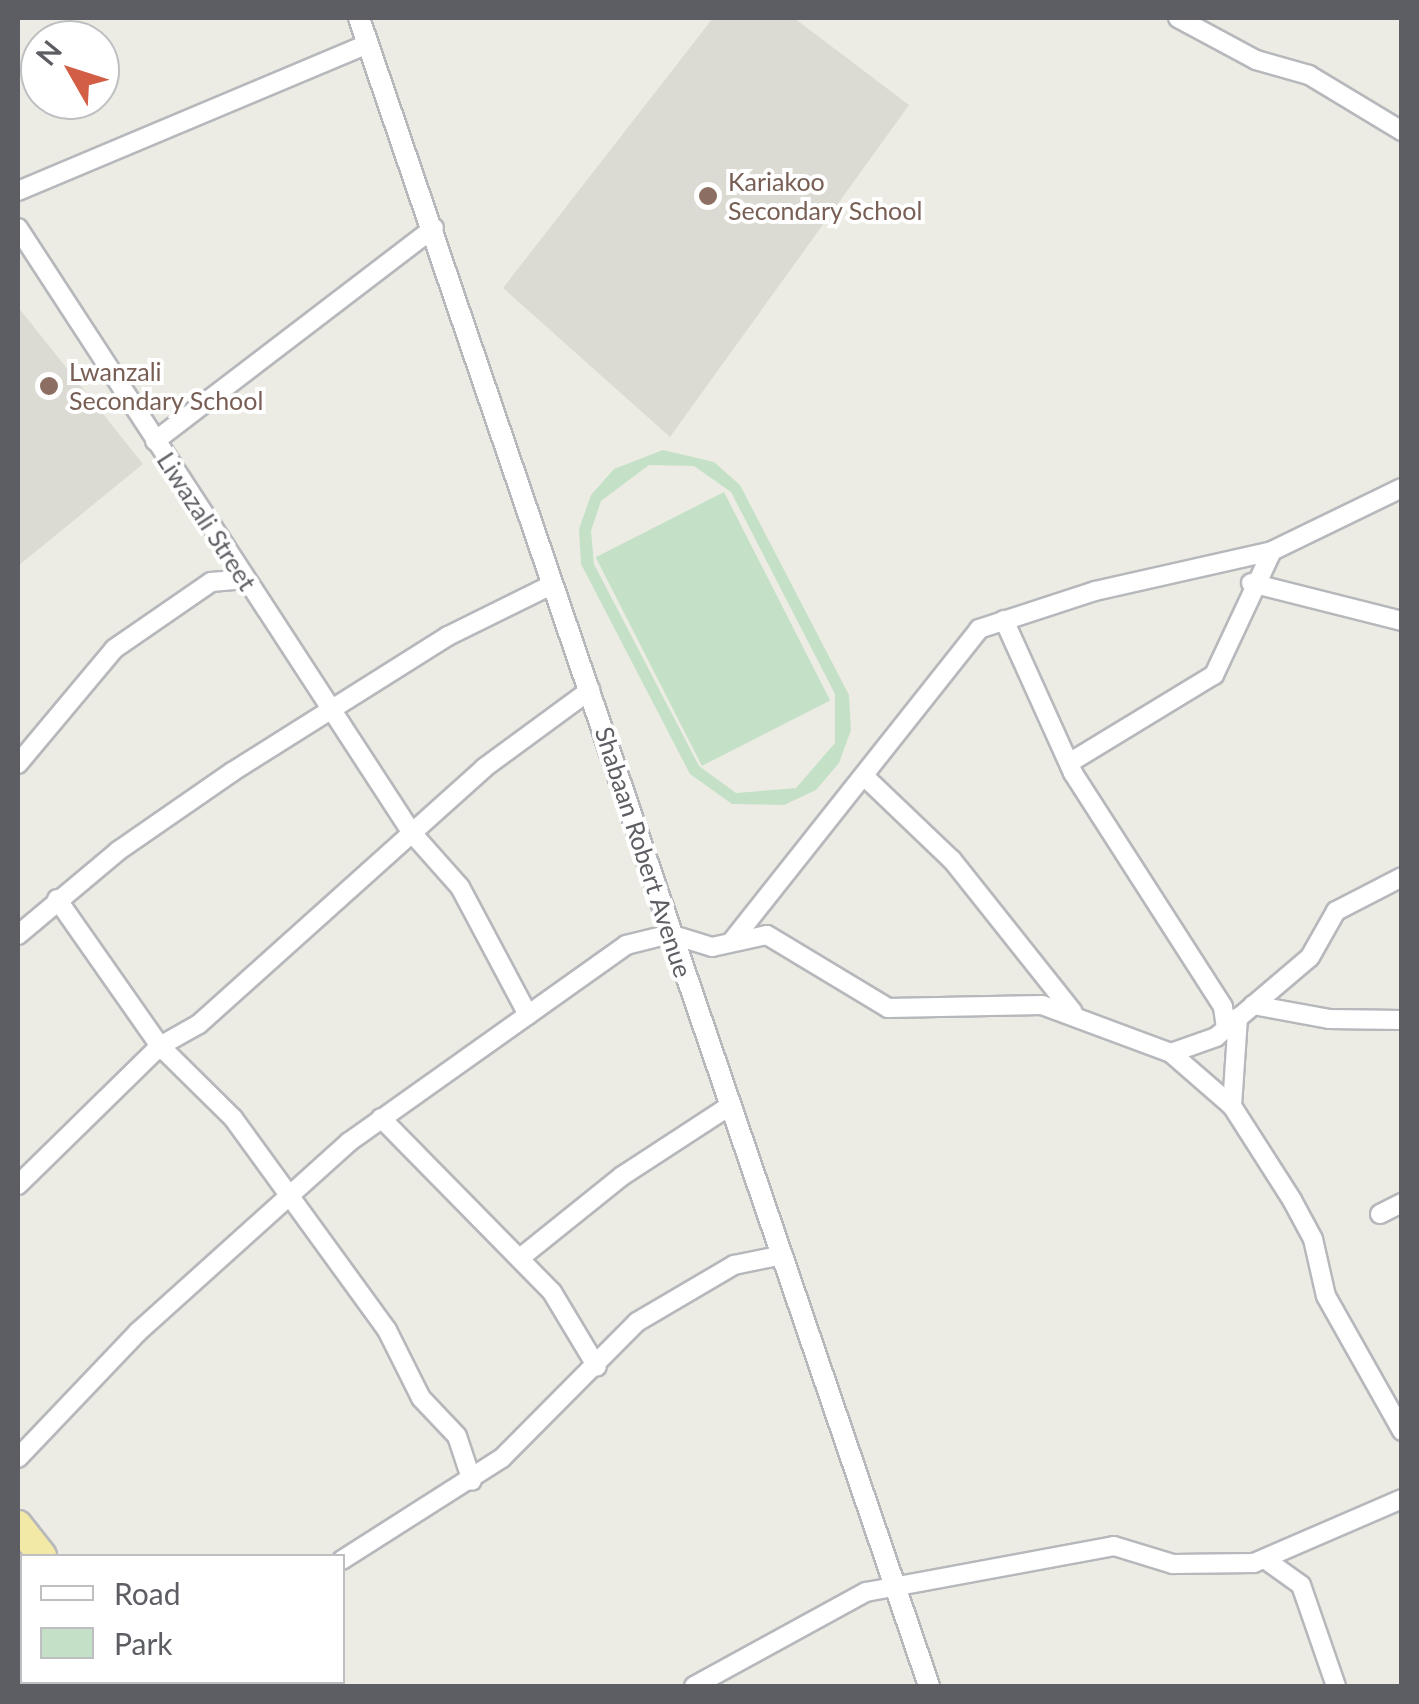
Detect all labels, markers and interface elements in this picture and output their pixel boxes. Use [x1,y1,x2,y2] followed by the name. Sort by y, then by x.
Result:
[20,20,120,120] north arrow
[28,33,68,71] text: N
[728,167,923,226] place label: Kariakoo Secondary School
[697,185,719,207] marker: Kariakoo Secondary School
[69,357,264,416] place label: Lwanzali Secondary School
[38,375,60,397] marker: Lwanzali Secondary School
[151,446,263,596] street label: Liwazali Street
[589,723,699,981] street label: Shabaan Robert Avenue
[20,1554,345,1684] legend
[114,1575,181,1611] text: Road
[114,1625,173,1661] text: Park

